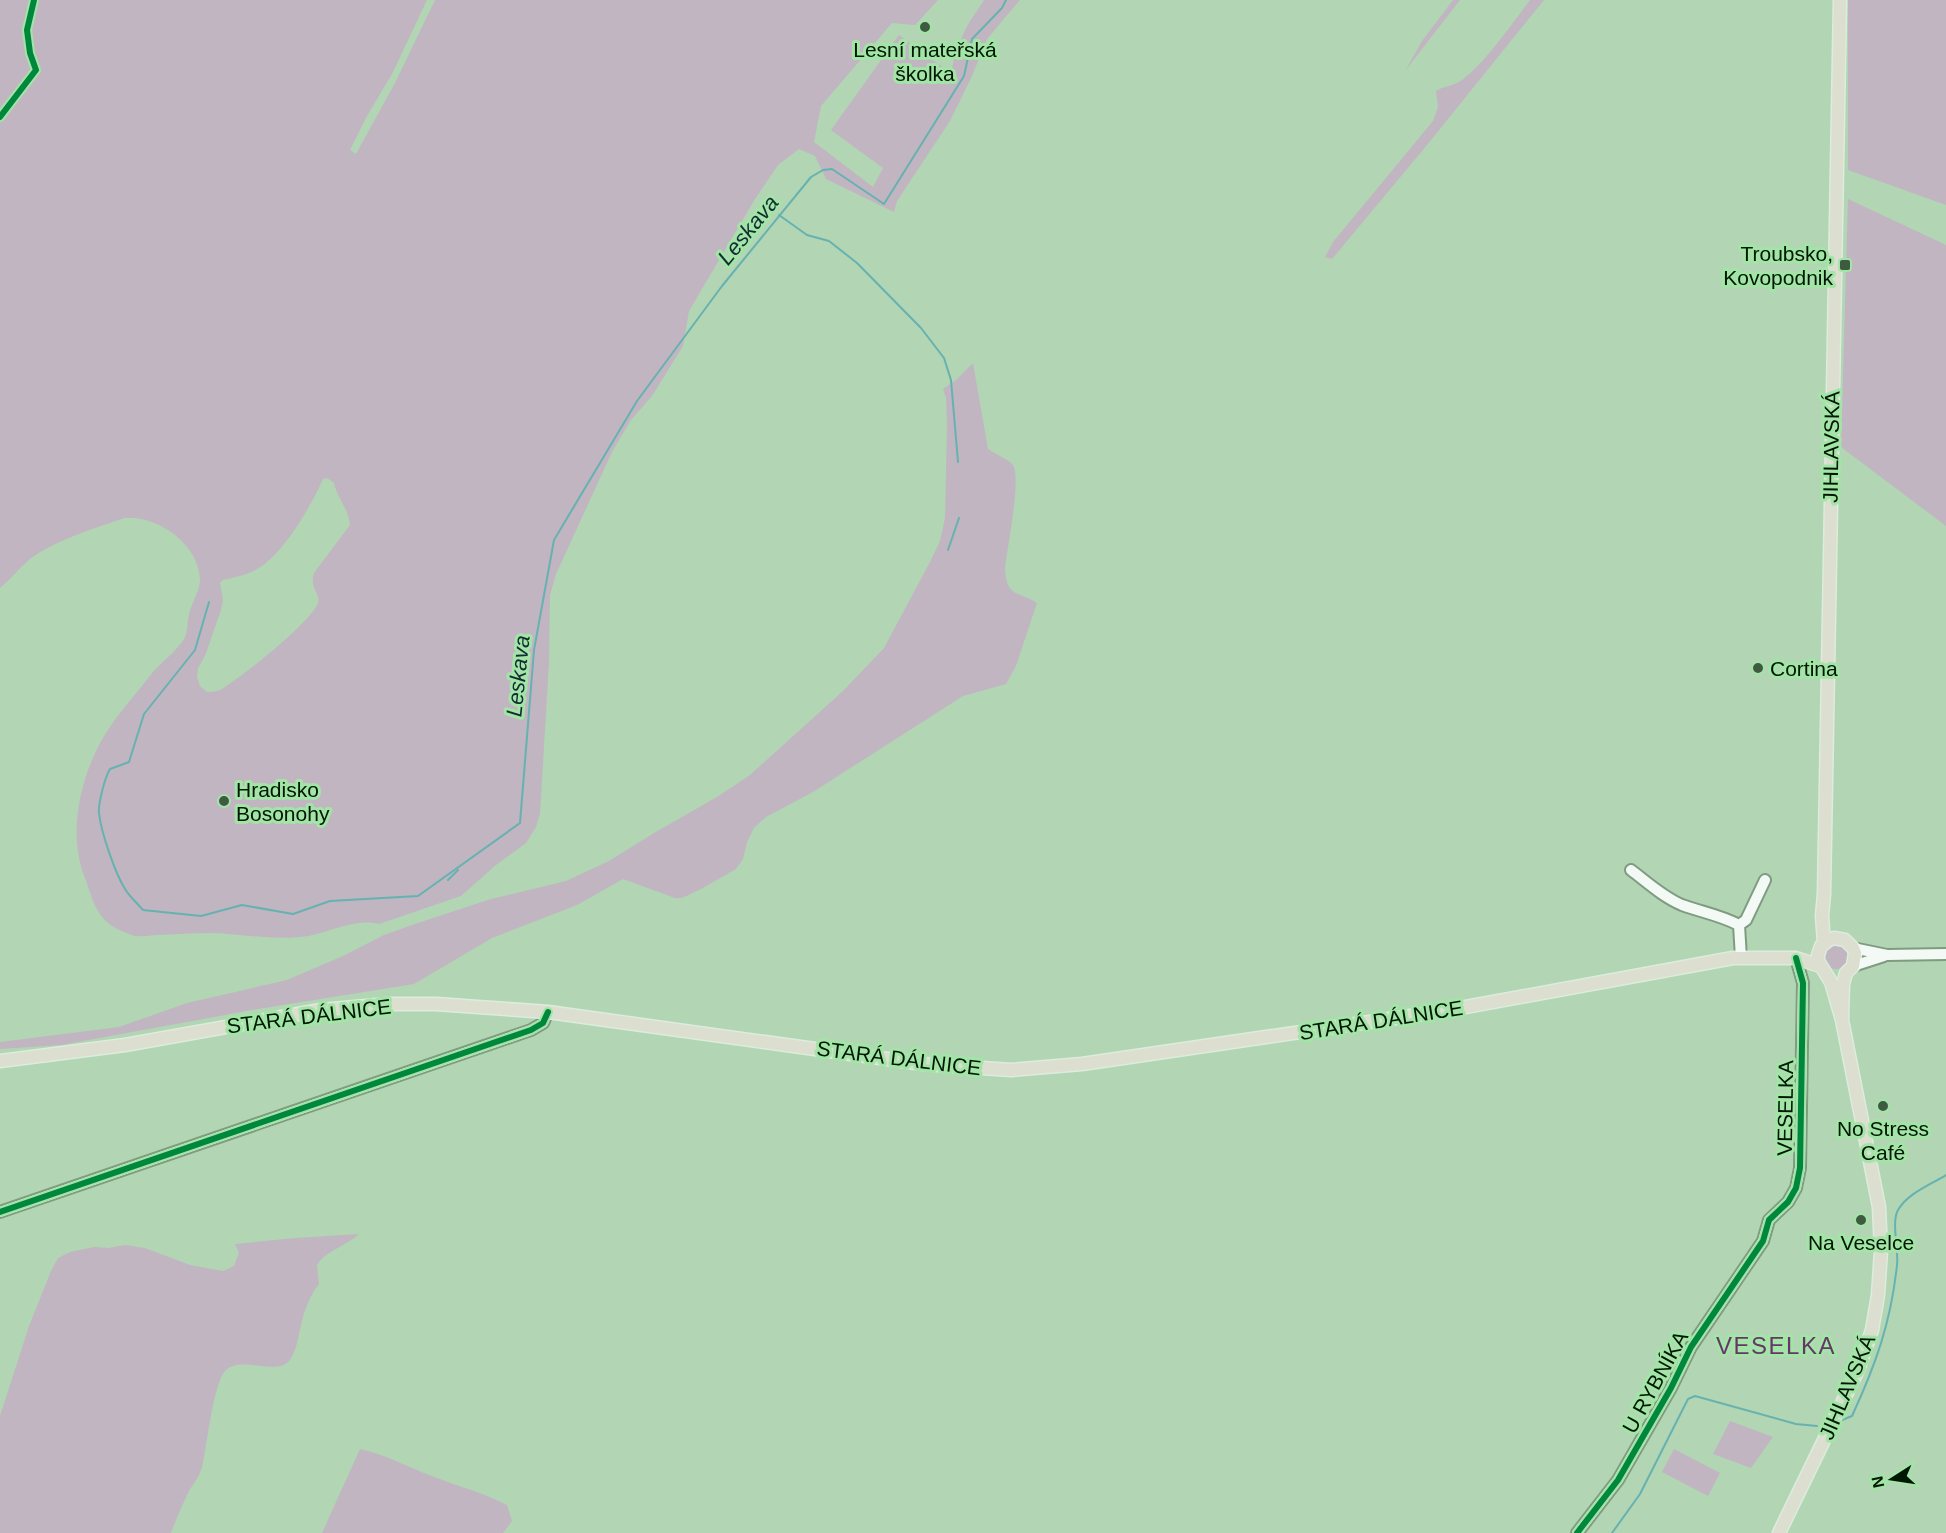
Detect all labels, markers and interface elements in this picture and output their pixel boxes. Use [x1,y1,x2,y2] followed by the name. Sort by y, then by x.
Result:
[918,20,932,34] marker: Lesní mateřská školka
[853,38,997,85] place label: Lesní mateřská školka
[712,190,784,270] water label: Leskava
[1723,242,1833,289] place label: Troubsko, Kovopodnik
[1838,258,1852,272] marker: Troubsko, Kovopodnik
[1819,391,1843,503] street label: JIHLAVSKÁ
[501,634,535,718] water label: Leskava
[1770,657,1838,680] place label: Cortina
[1751,661,1765,675] marker: Cortina
[236,778,330,825] place label: Hradisko Bosonohy
[217,794,231,808] marker: Hradisko Bosonohy
[226,995,392,1037] street label: STARÁ DÁLNICE
[1298,996,1464,1044] street label: STARÁ DÁLNICE
[816,1037,982,1079] street label: STARÁ DÁLNICE
[1773,1060,1797,1156] street label: VESELKA
[1876,1099,1890,1113] marker: No Stress Café
[1837,1117,1929,1164] place label: No Stress Café
[1854,1213,1868,1227] marker: Na Veselce
[1808,1231,1914,1254] place label: Na Veselce
[1618,1327,1692,1437] street label: U RYBNÍKA
[1815,1331,1879,1443] street label: JIHLAVSKÁ
[1716,1332,1836,1359] district label: VESELKA
[1862,1449,1922,1509] north arrow
[1868,1475,1887,1489] text: N

